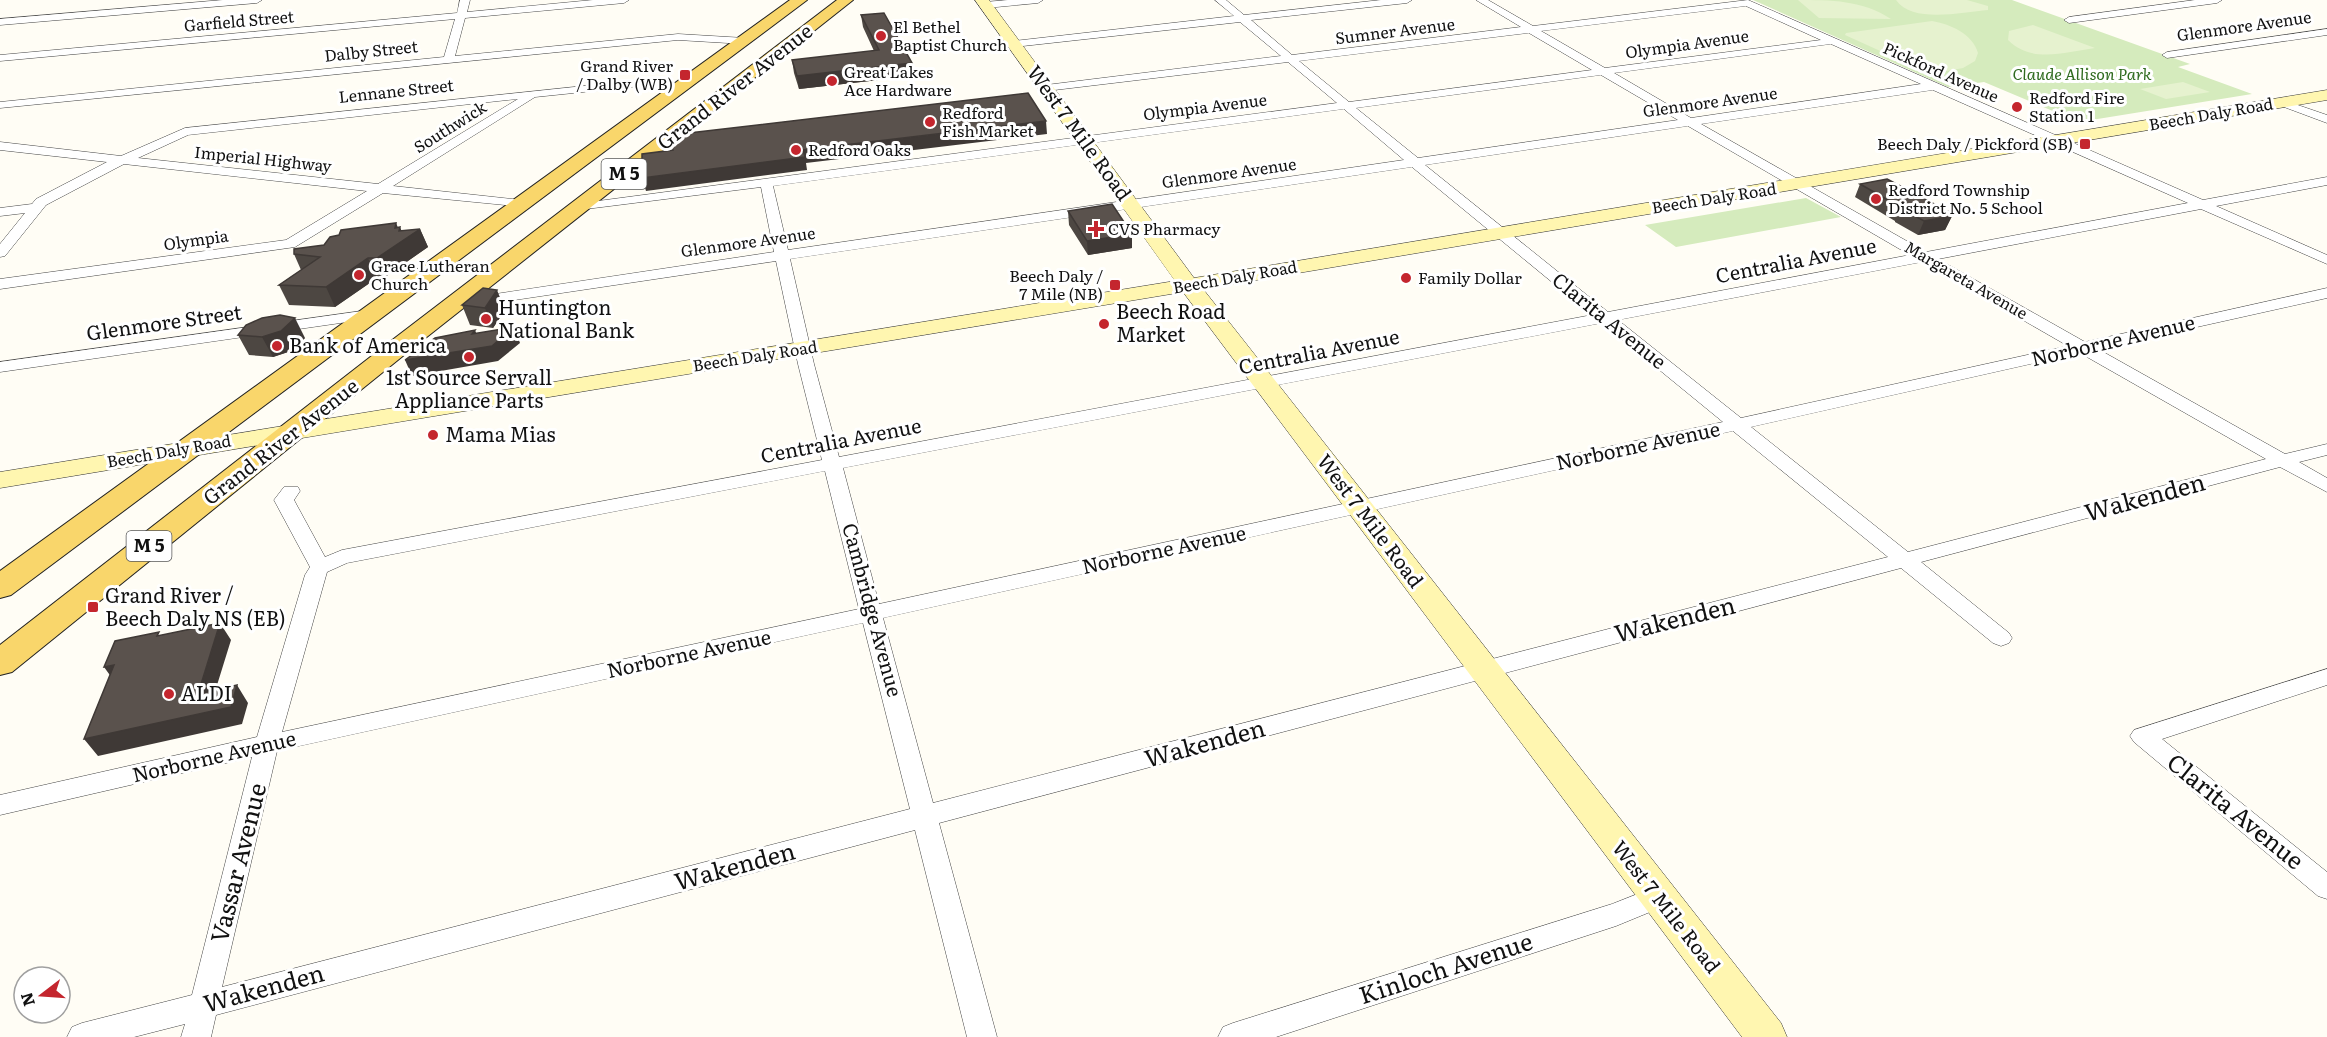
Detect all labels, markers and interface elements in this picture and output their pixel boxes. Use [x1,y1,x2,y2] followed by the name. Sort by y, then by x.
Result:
[183,3,295,37] street label: Garfield Street
[2175,4,2313,46] street label: Glenmore Avenue
[1334,11,1456,49] street label: Sumner Avenue
[893,14,1008,56] place label: El Bethel Baptist Church
[650,15,818,156] street label: Grand River Avenue
[1623,22,1750,64] street label: Olympia Avenue
[874,29,888,43] marker: El Bethel Baptist Church
[323,33,419,67] street label: Dalby Street
[1880,35,2003,107] street label: Pickford Avenue
[576,53,673,95] place label: Grand River / Dalby (WB)
[1021,58,1140,206] street label: West 7 Mile Road
[844,59,952,101] place label: Great Lakes Ace Hardware
[2013,61,2152,85] park label: Claude Allison Park
[678,68,692,82] marker: Grand River / Dalby (WB)
[337,72,455,108] street label: Lennane Street
[825,74,839,88] marker: Great Lakes Ace Hardware
[1641,80,1779,122] street label: Glenmore Avenue
[2029,85,2125,127] place label: Redford Fire Station 1
[1142,87,1268,126] street label: Olympia Avenue
[2147,90,2275,136] street label: Beech Daly Road
[408,94,491,158] street label: Southwick
[942,100,1034,142] place label: Redford Fish Market
[2010,100,2024,114] marker: Redford Fire Station 1
[923,115,937,129] marker: Redford Fish Market
[1877,131,2073,155] place label: Beech Daly / Pickford (SB)
[808,137,911,161] place label: Redford Oaks
[2078,137,2092,151] marker: Beech Daly / Pickford (SB)
[193,139,334,177] street label: Imperial Highway
[789,143,803,157] marker: Redford Oaks
[1160,151,1298,193] street label: Glenmore Avenue
[602,159,646,189] road number: M 5
[1650,175,1778,219] street label: Beech Daly Road
[1888,177,2043,219] place label: Redford Township District No. 5 School
[1869,192,1883,206] marker: Redford Township District No. 5 School
[1108,216,1221,240] place label: CVS Pharmacy
[679,220,817,262] street label: Glenmore Avenue
[1089,222,1103,236] marker: CVS Pharmacy
[162,223,230,255] street label: Olympia
[1713,229,1879,289] street label: Centralia Avenue
[1900,234,2033,324] street label: Margareta Avenue
[371,253,490,295] place label: Grace Lutheran Church
[1171,253,1299,299] street label: Beech Daly Road
[1009,263,1103,305] place label: Beech Daly / 7 Mile (NB)
[1547,264,1674,375] street label: Clarita Avenue
[1418,265,1522,289] place label: Family Dollar
[352,268,366,282] marker: Grace Lutheran Church
[1399,271,1413,285] marker: Family Dollar
[1108,278,1122,292] marker: Beech Daly / 7 Mile (NB)
[498,291,635,344] place label: Huntington National Bank
[84,295,243,347] street label: Glenmore Street
[1116,295,1226,348] place label: Beech Road Market
[2028,306,2197,372] street label: Norborne Avenue
[479,312,493,326] marker: Huntington National Bank
[1097,317,1111,331] marker: Beech Road Market
[1236,320,1402,380] street label: Centralia Avenue
[289,329,447,359] place label: Bank of America
[691,333,819,377] street label: Beech Daly Road
[270,339,284,353] marker: Bank of America
[462,350,476,364] marker: 1st Source Servall Appliance Parts
[386,361,552,414] place label: 1st Source Servall Appliance Parts
[196,370,364,511] street label: Grand River Avenue
[758,409,924,469] street label: Centralia Avenue
[1553,412,1722,476] street label: Norborne Avenue
[445,418,556,448] place label: Mama Mias
[105,427,233,473] street label: Beech Daly Road
[426,428,440,442] marker: Mama Mias
[1311,446,1432,593] street label: West 7 Mile Road
[2080,463,2209,528] street label: Wakenden
[1079,516,1248,580] street label: Norborne Avenue
[836,519,912,700] street label: Cambridge Avenue
[126,531,172,561] road number: M 5
[105,579,286,632] place label: Grand River / Beech Daly NS (EB)
[1610,586,1739,650] street label: Wakenden
[86,600,100,614] marker: Grand River / Beech Daly NS (EB)
[604,620,773,684] street label: Norborne Avenue
[181,677,232,707] place label: ALDI
[162,687,176,701] marker: ALDI
[1140,709,1269,774] street label: Wakenden
[129,722,298,788] street label: Norborne Avenue
[2161,744,2313,876] street label: Clarita Avenue
[200,779,273,946] street label: Vassar Avenue
[670,832,799,897] street label: Wakenden
[1606,833,1729,978] street label: West 7 Mile Road
[1354,922,1537,1011] street label: Kinloch Avenue
[199,954,328,1019] street label: Wakenden
[12,965,72,1025] north arrow
[13,990,40,1010] text: N

